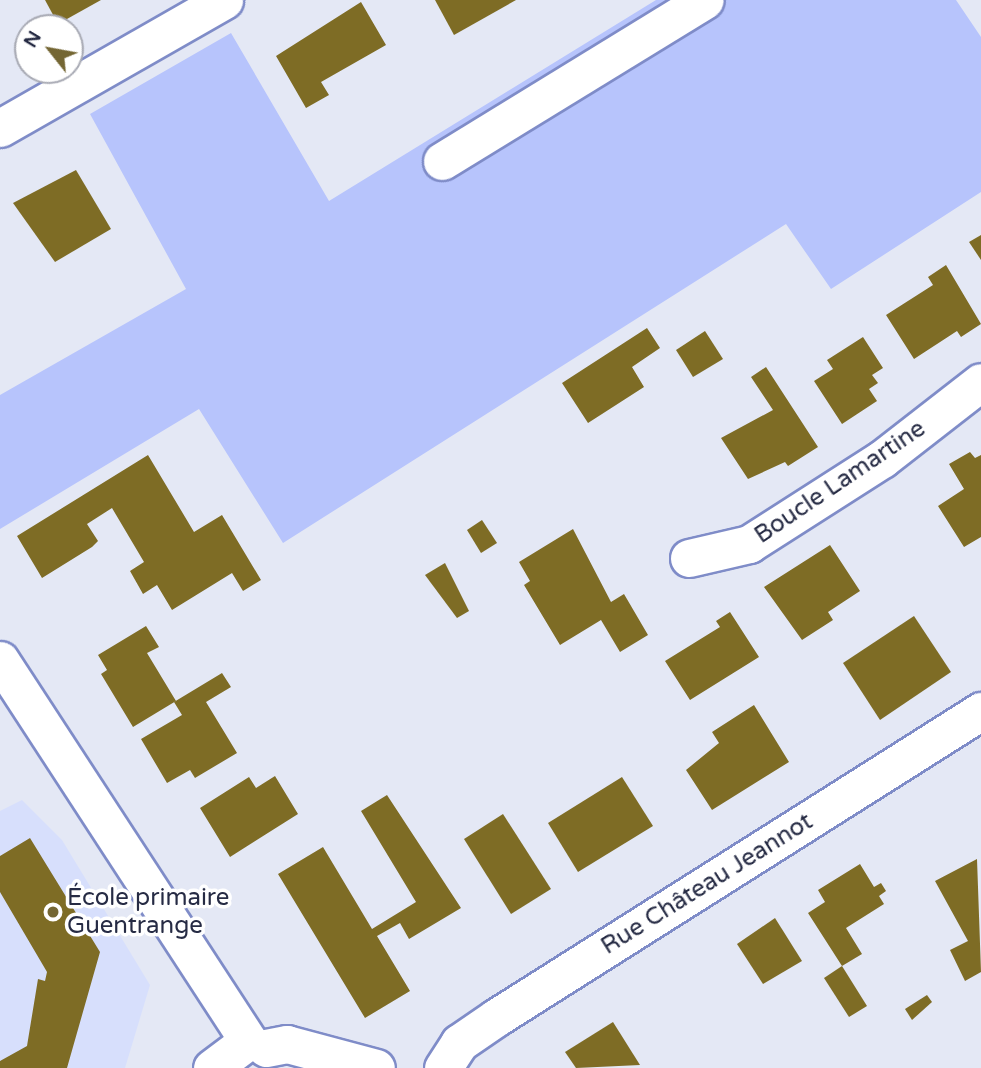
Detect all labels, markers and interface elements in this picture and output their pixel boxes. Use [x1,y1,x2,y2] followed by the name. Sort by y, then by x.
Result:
[14,14,84,84] north arrow
[19,27,46,51] text: N
[749,414,931,550] street label: Boucle Lamartine
[596,807,818,961] street label: Rue Château Jeannot
[67,884,229,940] place label: École primaire Guentrange
[45,904,61,920] marker: École primaire Guentrange

